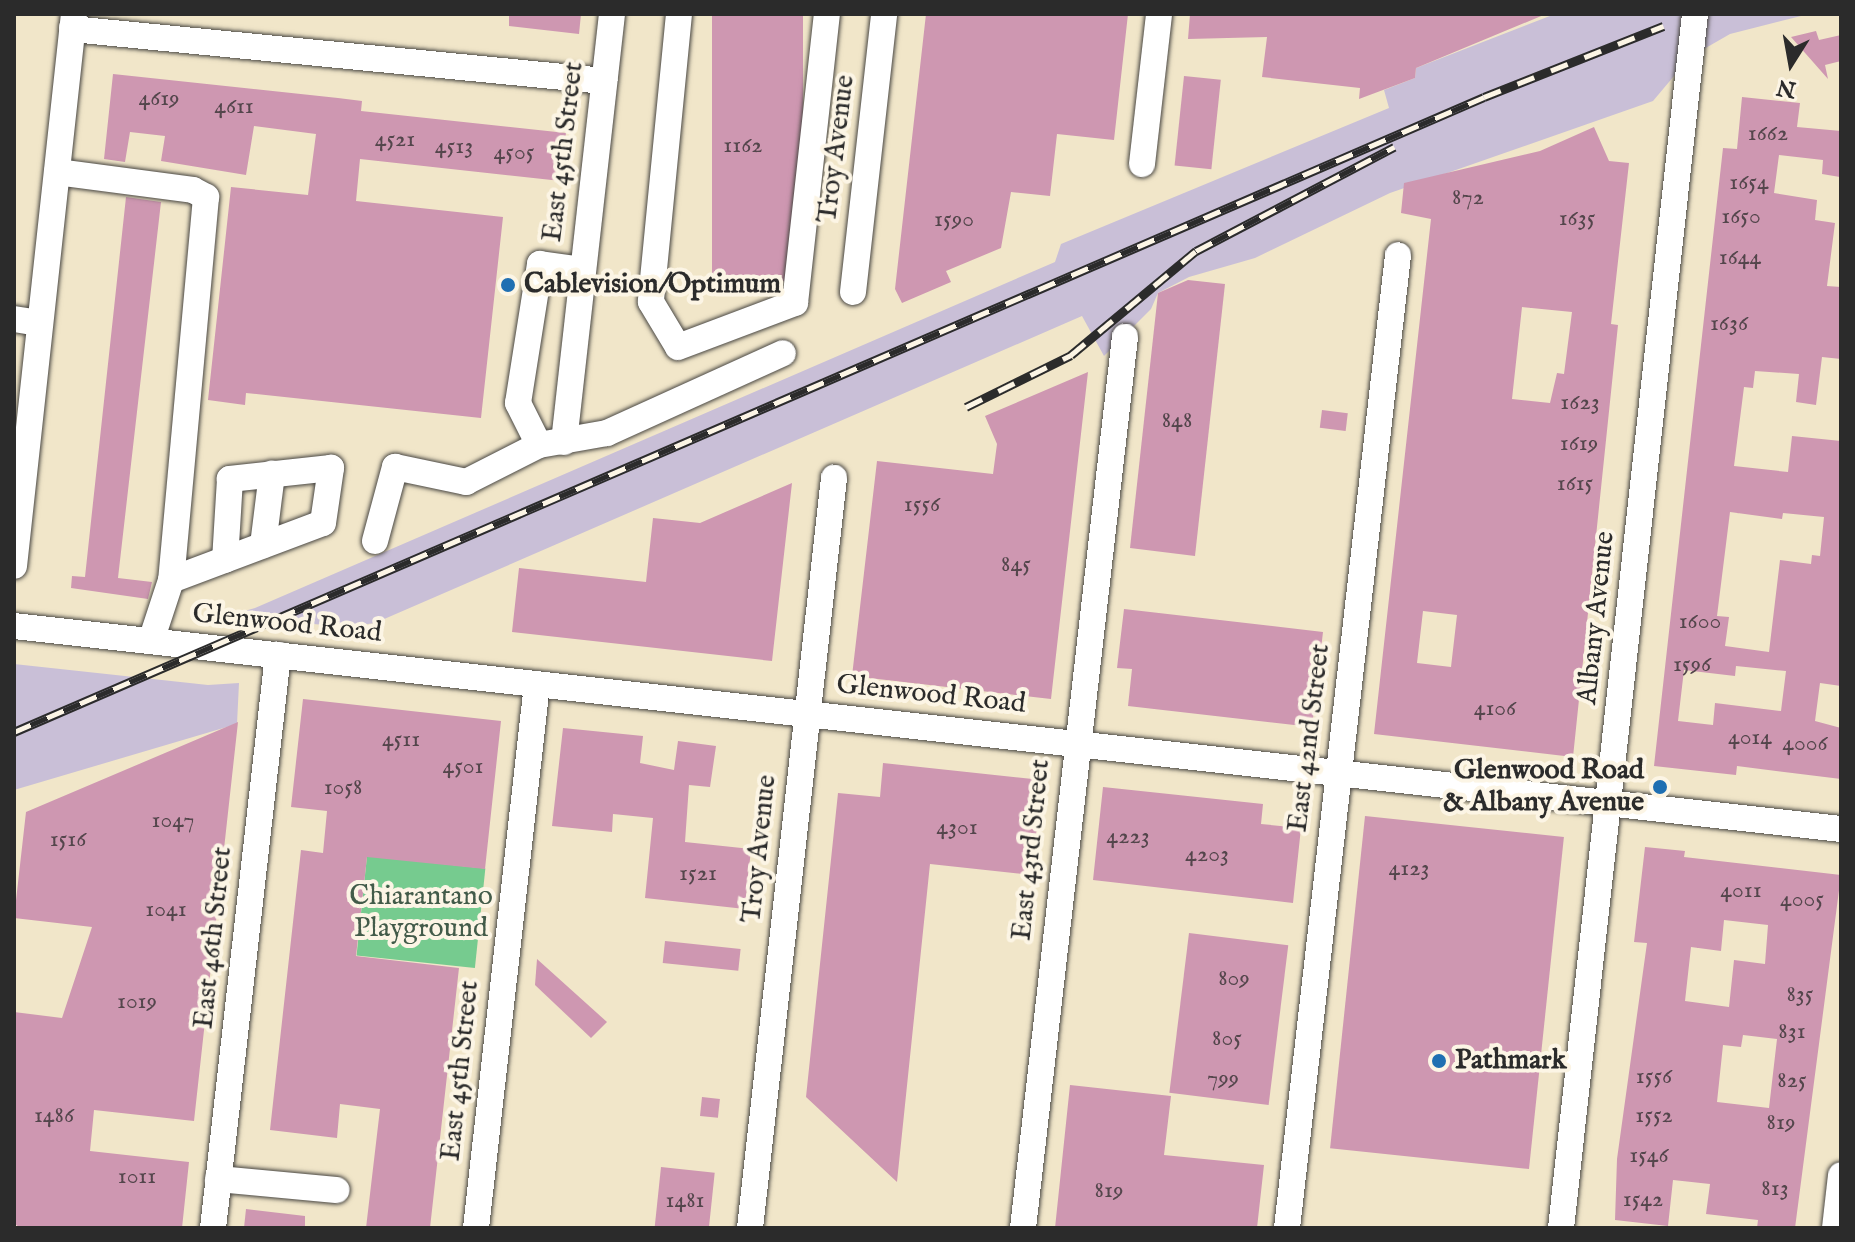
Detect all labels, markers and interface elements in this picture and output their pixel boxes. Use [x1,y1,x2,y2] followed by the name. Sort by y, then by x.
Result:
[1751,24,1831,104] north arrow
[536,60,592,244] street label: East 45th Street
[1774,72,1798,103] text: N
[811,73,863,225] street label: Troy Avenue
[138,85,180,113] house number: 4619
[214,93,254,121] house number: 4611
[1748,120,1788,148] house number: 1662
[375,126,415,154] house number: 4521
[723,132,763,160] house number: 1162
[435,133,473,161] house number: 4513
[494,139,534,167] house number: 4505
[1729,169,1769,197] house number: 1654
[1452,184,1484,212] house number: 872
[1721,203,1761,231] house number: 1650
[1559,205,1595,233] house number: 1635
[934,206,974,234] house number: 1590
[1719,244,1761,272] house number: 1644
[524,268,781,302] place label: Cablevision/Optimum
[499,276,517,294] marker: Cablevision/Optimum
[1710,310,1748,338] house number: 1636
[1560,389,1600,417] house number: 1623
[1162,407,1192,435] house number: 848
[1560,430,1598,458] house number: 1619
[1557,470,1593,498] house number: 1615
[904,491,940,519] house number: 1556
[1571,530,1623,706] street label: Albany Avenue
[1001,551,1031,579] house number: 845
[191,597,383,651] street label: Glenwood Road
[1679,608,1721,636] house number: 1600
[1282,642,1338,834] street label: East 42nd Street
[1673,651,1711,679] house number: 1596
[835,668,1027,722] street label: Glenwood Road
[1474,695,1516,723] house number: 4106
[1728,724,1772,752] house number: 4014
[382,726,420,754] house number: 4511
[1782,730,1828,758] house number: 4006
[443,753,483,781] house number: 4501
[1443,754,1644,820] place label: Glenwood Road & Albany Avenue
[1006,758,1058,942] street label: East 43rd Street
[736,773,784,925] street label: Troy Avenue
[324,774,362,802] house number: 1058
[1651,778,1669,796] marker: Glenwood Road & Albany Avenue
[152,807,194,835] house number: 1047
[936,814,978,842] house number: 4301
[1106,823,1150,851] house number: 4223
[50,826,86,854] house number: 1516
[1185,841,1229,869] house number: 4203
[188,845,240,1031] street label: East 46th Street
[1389,855,1429,883] house number: 4123
[679,860,717,888] house number: 1521
[1720,877,1762,905] house number: 4011
[349,880,493,946] park label: Chiarantano Playground
[1780,886,1824,914] house number: 4005
[145,896,187,924] house number: 1041
[1218,965,1250,993] house number: 809
[435,979,487,1163] street label: East 45th Street
[1786,981,1814,1009] house number: 835
[117,988,157,1016] house number: 1019
[1778,1018,1806,1046] house number: 831
[1212,1025,1242,1053] house number: 805
[1455,1044,1567,1078] place label: Pathmark
[1430,1052,1448,1070] marker: Pathmark
[1636,1063,1672,1091] house number: 1556
[1207,1065,1239,1093] house number: 799
[1777,1067,1807,1095] house number: 825
[34,1102,74,1130] house number: 1486
[1635,1102,1673,1130] house number: 1552
[1767,1109,1795,1137] house number: 819
[1629,1142,1669,1170] house number: 1546
[118,1163,156,1191] house number: 1011
[1761,1175,1789,1203] house number: 813
[1095,1177,1123,1205] house number: 819
[1623,1186,1663,1214] house number: 1542
[665,1187,705,1215] house number: 1481

